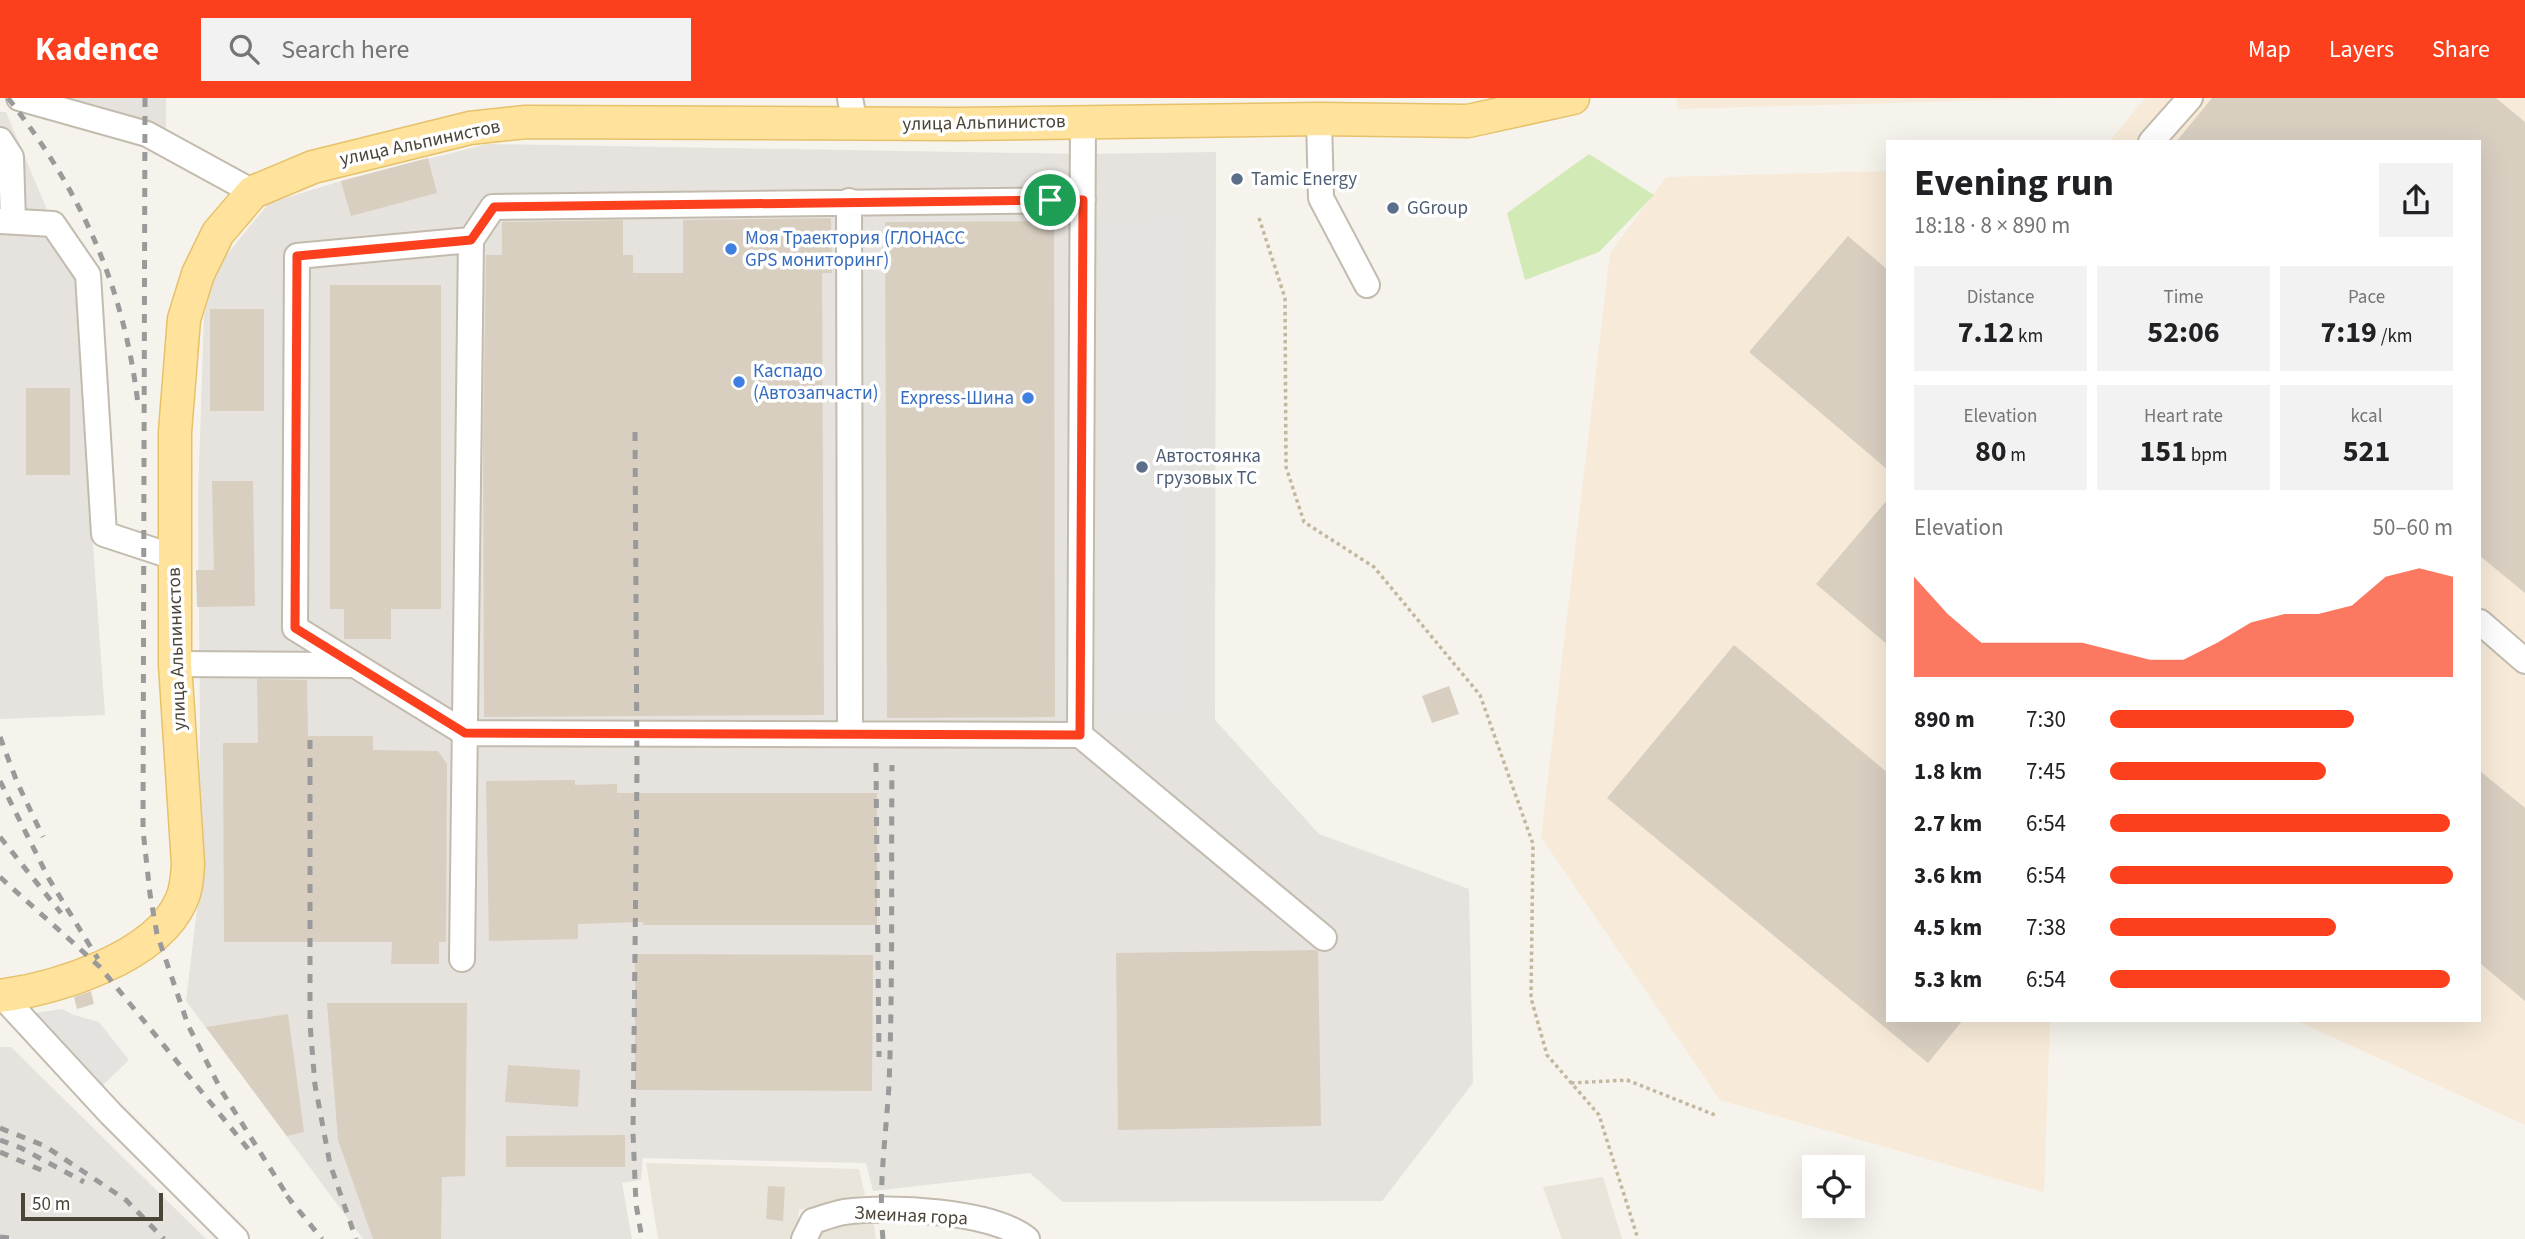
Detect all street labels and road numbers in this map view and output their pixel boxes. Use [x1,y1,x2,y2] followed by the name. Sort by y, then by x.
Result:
[902,108,1066,138] street label: улица Альпинистов
[337,113,503,173] street label: улица Альпинистов
[161,567,193,731] street label: улица Альпинистов
[854,1200,968,1232] street label: Змеиная гора

